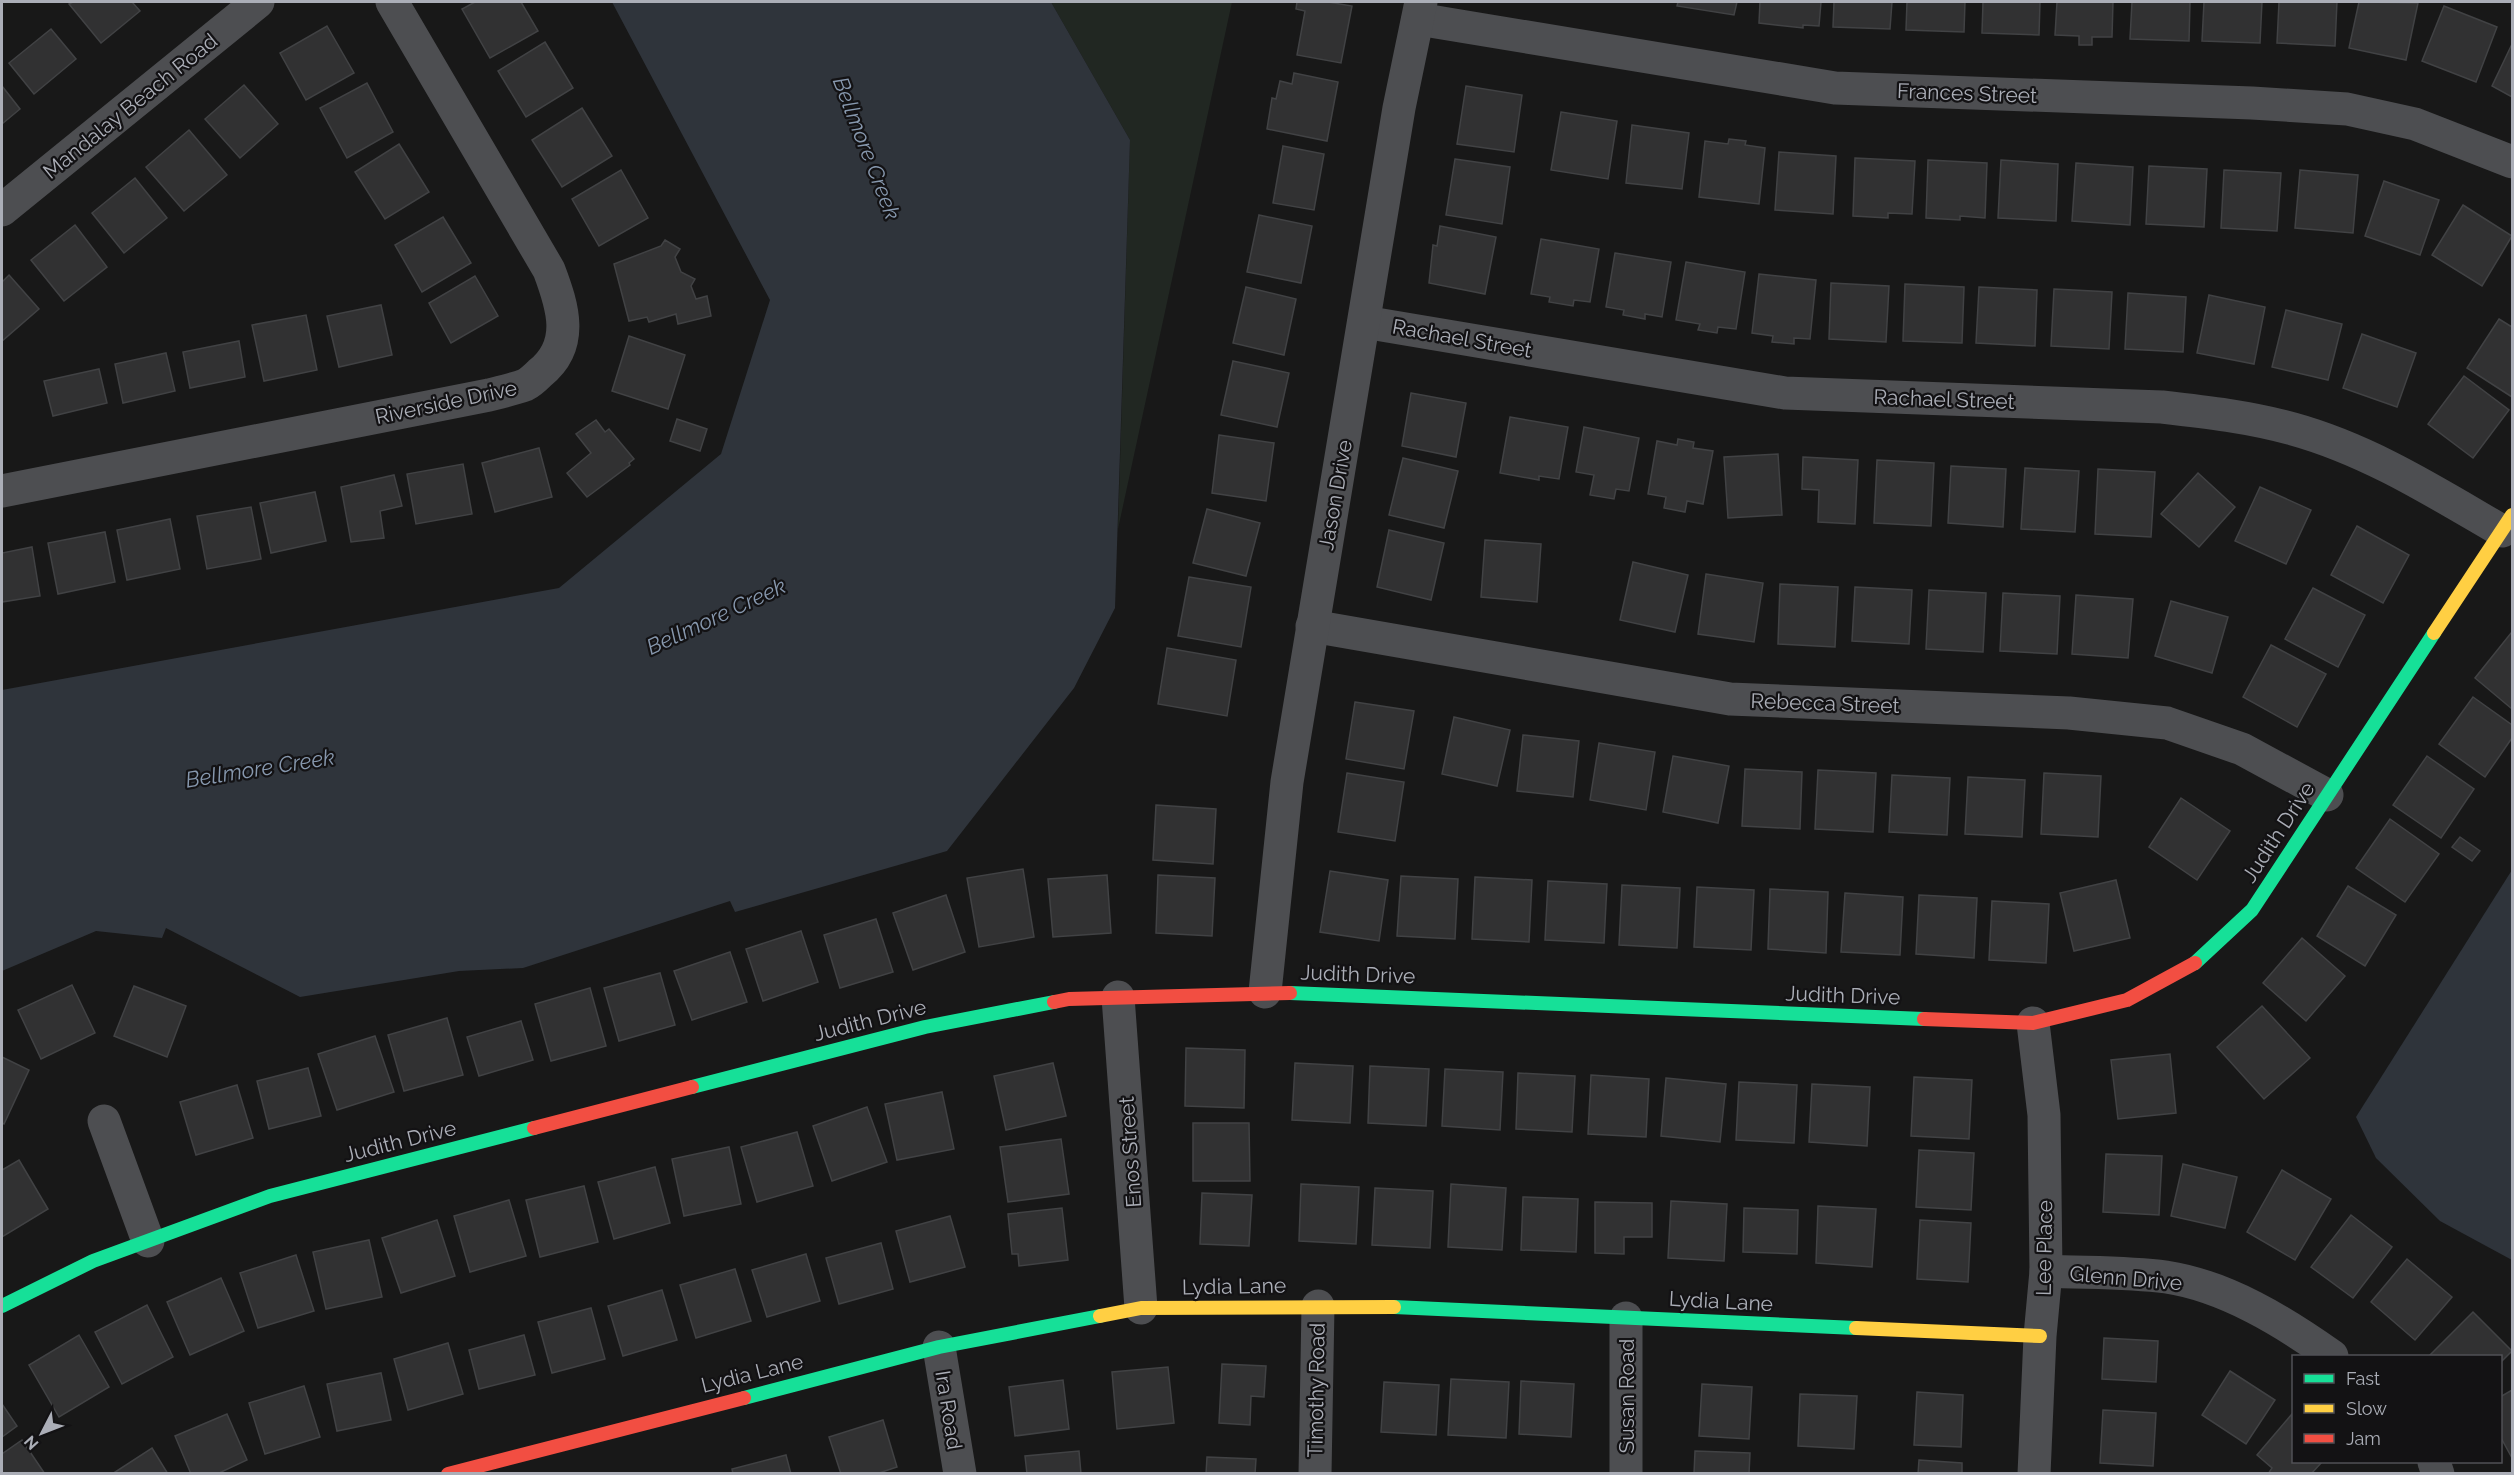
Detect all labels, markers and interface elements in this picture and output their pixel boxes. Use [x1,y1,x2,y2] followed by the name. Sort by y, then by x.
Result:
[38,28,222,184] street label: Mandalay Beach Road
[828,73,906,223] water label: Bellmore Creek
[1897,78,2037,108] street label: Frances Street
[1390,313,1534,363] street label: Rachael Street
[373,375,519,429] street label: Riverside Drive
[1873,384,2015,414] street label: Rachael Street
[1313,438,1357,552] street label: Jason Drive
[642,572,790,660] water label: Bellmore Creek
[1750,688,1900,718] street label: Rebecca Street
[183,743,337,793] water label: Bellmore Creek
[2236,777,2320,887] street label: Judith Drive
[1300,960,1416,988] street label: Judith Drive
[1785,981,1901,1009] street label: Judith Drive
[811,994,929,1046] street label: Judith Drive
[1114,1096,1146,1208] street label: Enos Street
[341,1115,459,1167] street label: Judith Drive
[2031,1200,2057,1296] street label: Lee Place
[2069,1261,2183,1295] street label: Glenn Drive
[1182,1273,1286,1299] street label: Lydia Lane
[1668,1286,1774,1316] street label: Lydia Lane
[1302,1323,1330,1457] street label: Timothy Road
[1614,1339,1639,1453] street label: Susan Road
[698,1348,806,1398] street label: Lydia Lane
[2292,1355,2502,1463] legend
[2346,1368,2380,1389] text: Fast
[930,1369,968,1451] street label: Ira Road
[2346,1398,2387,1419] text: Slow
[12,1403,72,1463] north arrow
[2346,1428,2381,1449] text: Jam
[20,1432,42,1454] text: N

